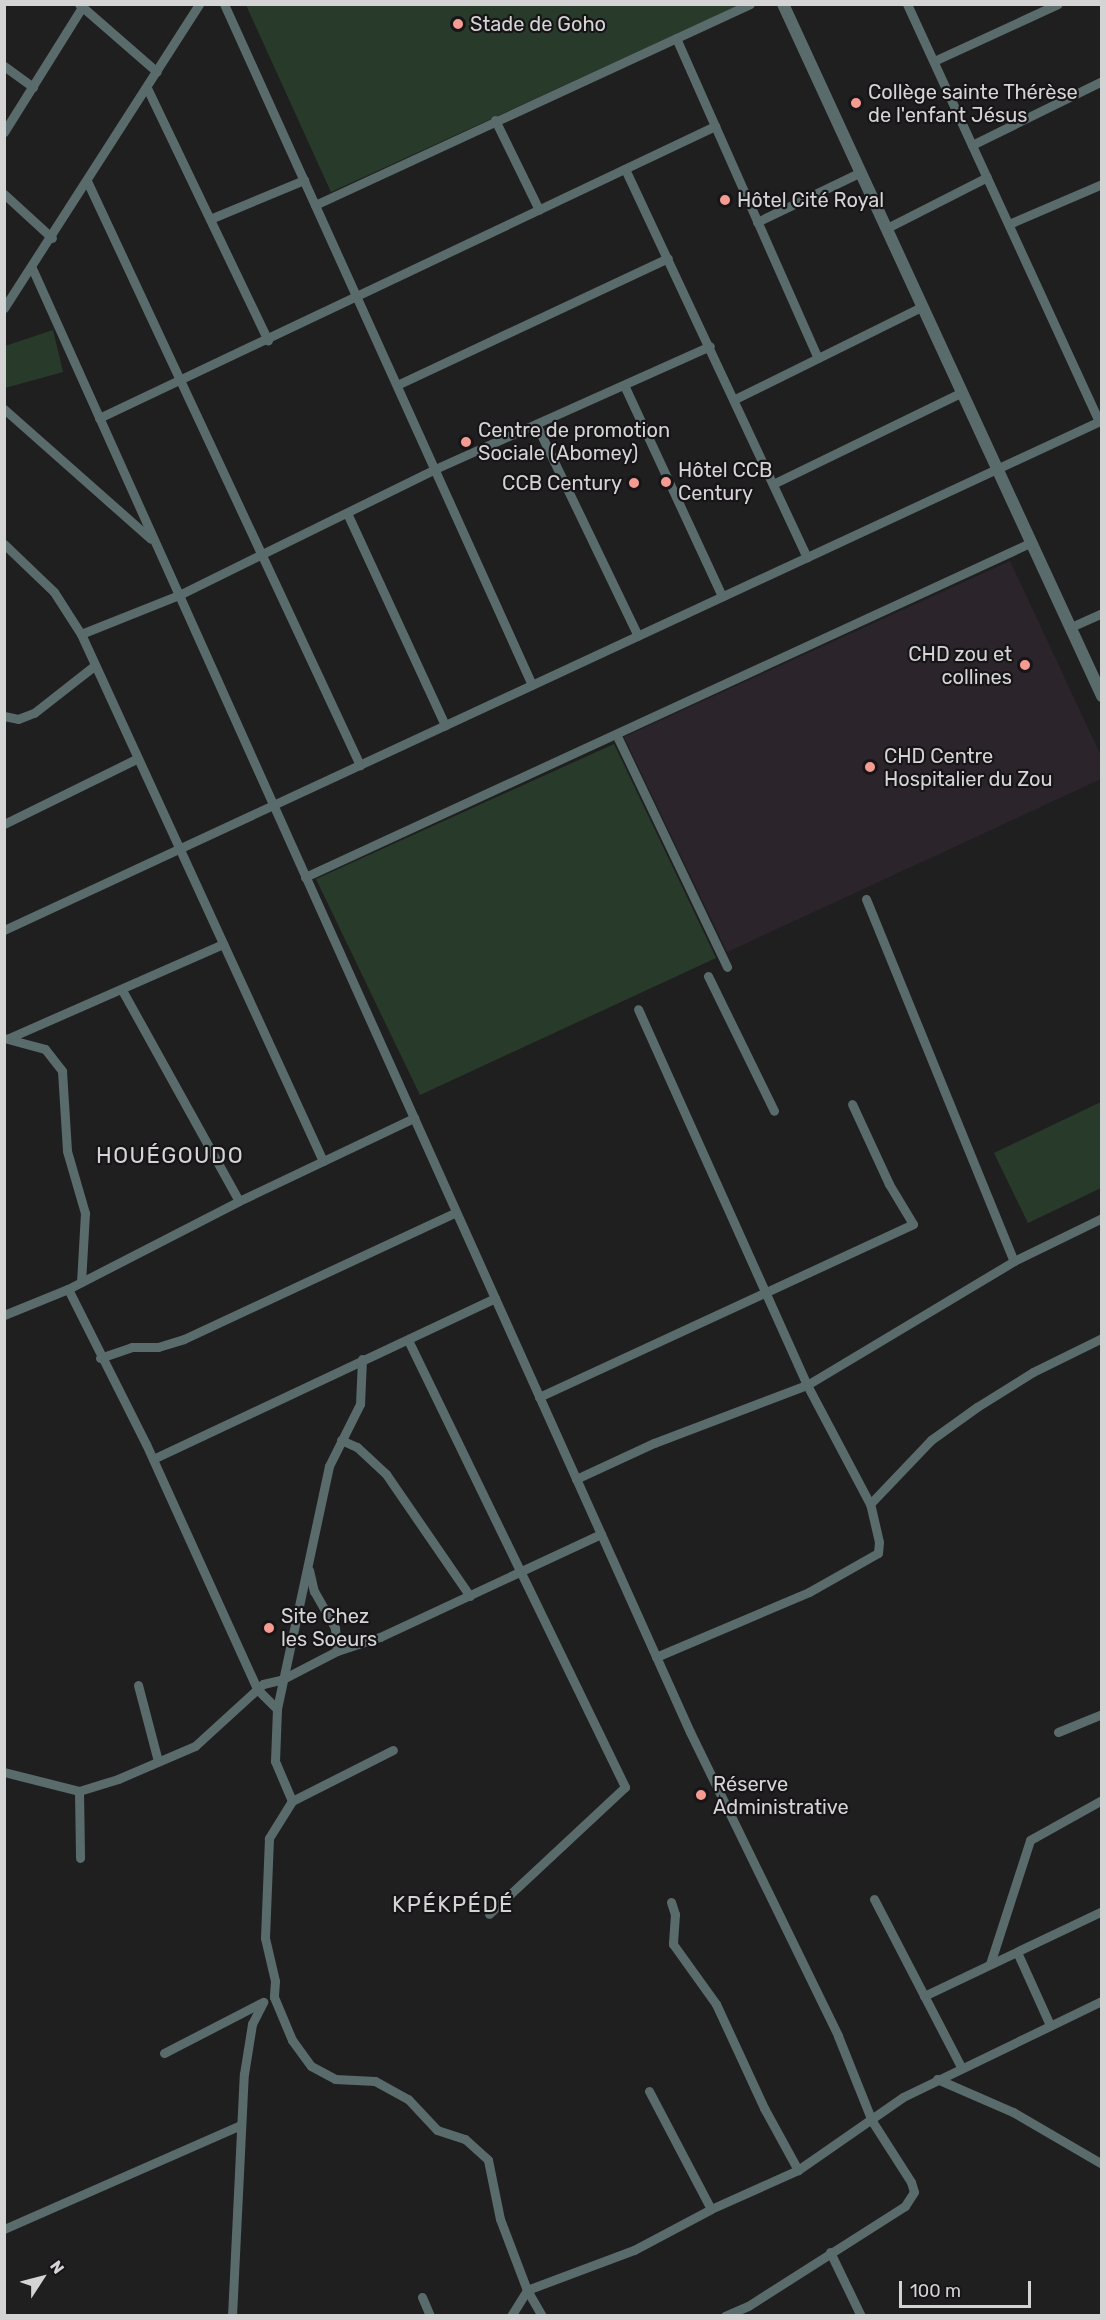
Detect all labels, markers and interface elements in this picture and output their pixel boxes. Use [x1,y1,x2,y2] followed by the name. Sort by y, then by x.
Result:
[470,12,606,36] place label: Stade de Goho
[451,17,465,31] marker: Stade de Goho
[868,80,1078,127] place label: Collège sainte Thérèse de l'enfant Jésus
[849,96,863,110] marker: Collège sainte Thérèse de l'enfant Jésus
[737,188,884,212] place label: Hôtel Cité Royal
[718,193,732,207] marker: Hôtel Cité Royal
[478,418,670,465] place label: Centre de promotion Sociale (Abomey)
[459,435,473,449] marker: Centre de promotion Sociale (Abomey)
[678,458,772,505] place label: Hôtel CCB Century
[502,471,622,495] place label: CCB Century
[659,475,673,489] marker: Hôtel CCB Century
[627,476,641,490] marker: CCB Century
[908,642,1012,689] place label: CHD zou et collines
[1016,656,1034,674] marker: CHD zou et collines
[884,744,1053,791] place label: CHD Centre Hospitalier du Zou
[861,758,879,776] marker: CHD Centre Hospitalier du Zou
[96,1143,244,1169] district label: HOUÉGOUDO
[281,1604,377,1651] place label: Site Chez les Soeurs
[262,1621,276,1635] marker: Site Chez les Soeurs
[713,1772,849,1819] place label: Réserve Administrative
[694,1788,708,1802] marker: Réserve Administrative
[392,1892,514,1918] district label: KPÉKPÉDÉ
[12,2248,72,2308] north arrow
[46,2257,68,2277] text: N
[902,2269,1034,2307] scale bar
[910,2280,961,2302] text: 100 m

